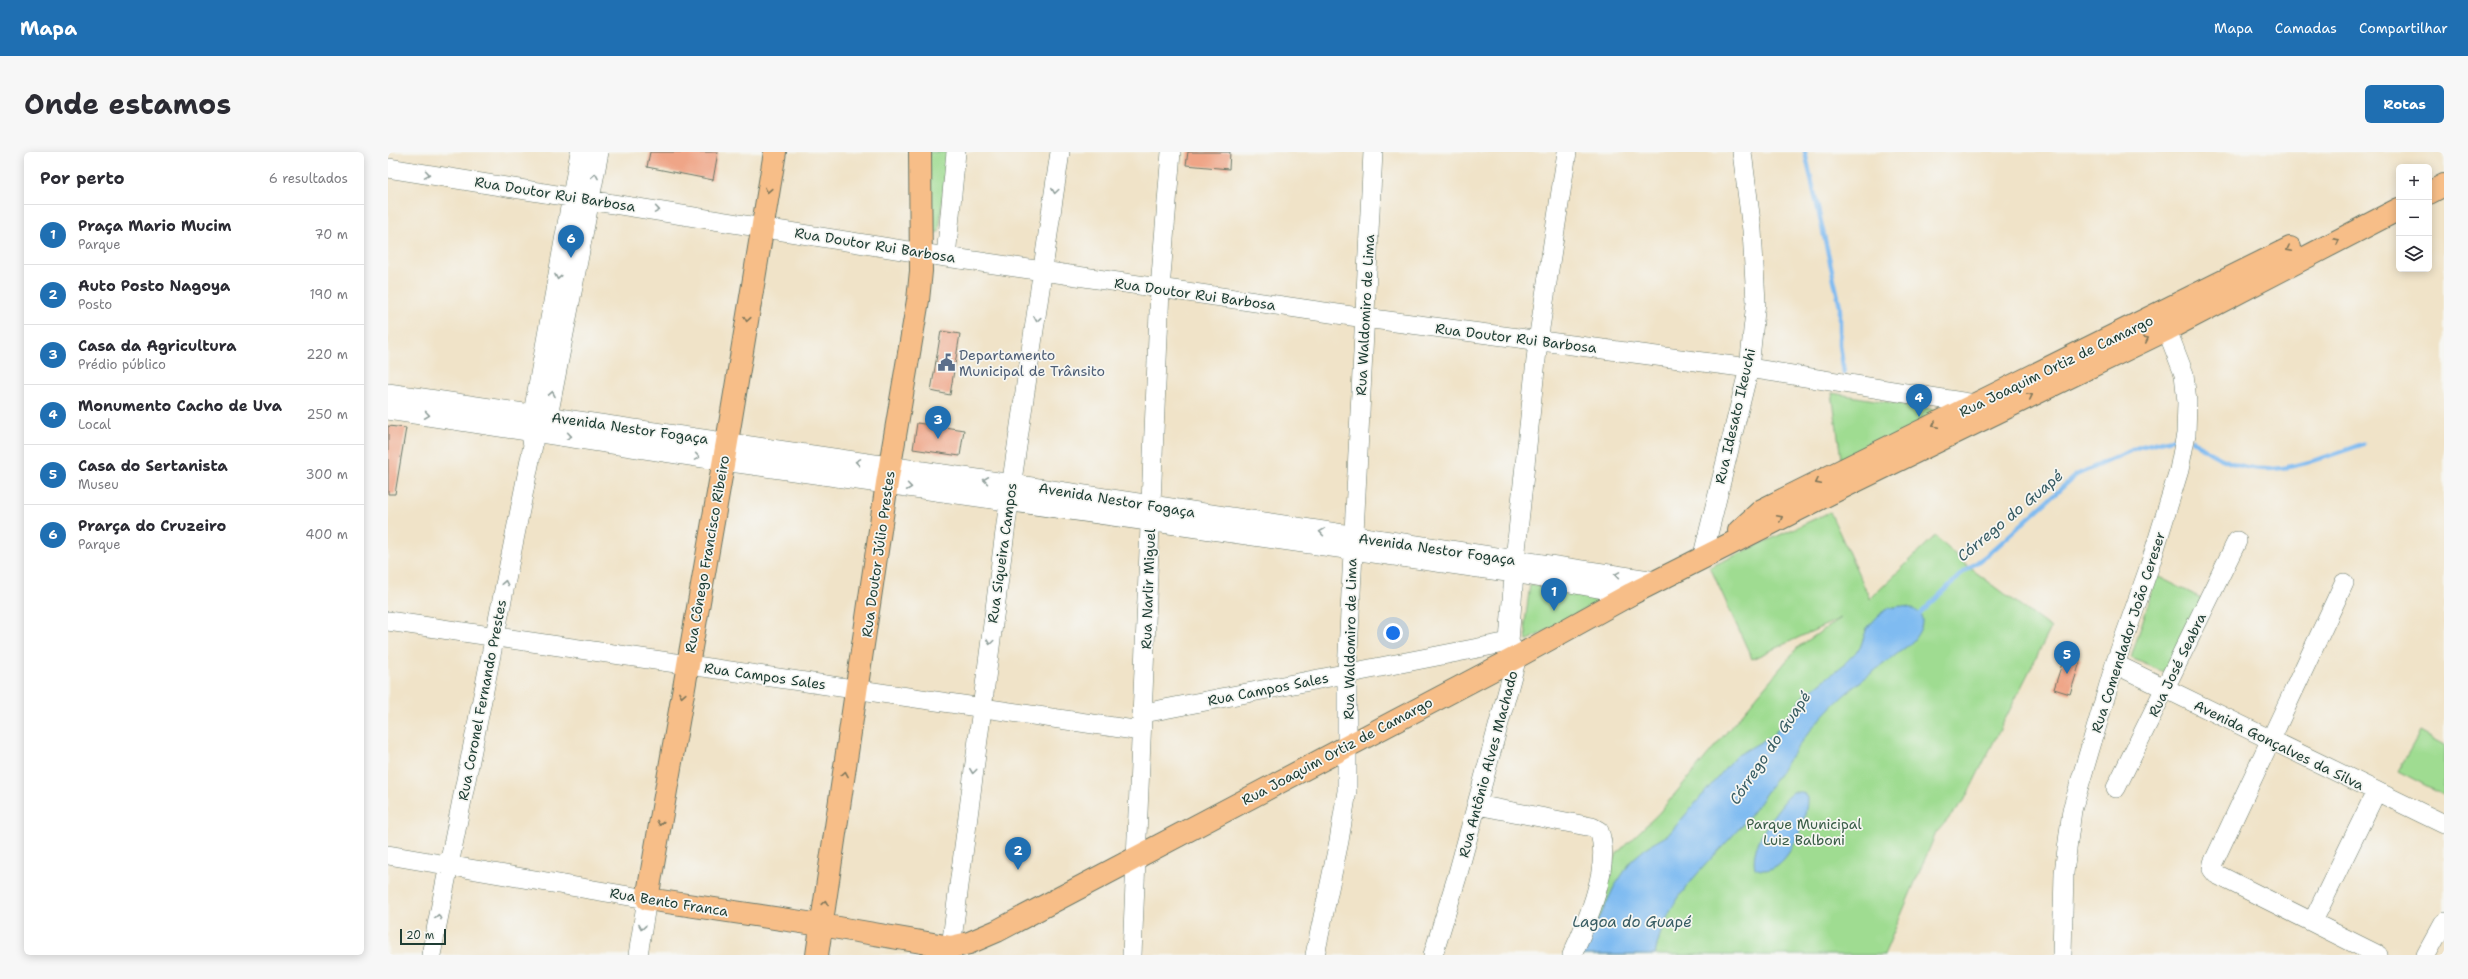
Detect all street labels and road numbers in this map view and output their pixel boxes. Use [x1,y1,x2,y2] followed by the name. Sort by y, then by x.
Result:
[473,172,637,216] street label: Rua Doutor Rui Barbosa
[793,223,957,267] street label: Rua Doutor Rui Barbosa
[1352,234,1378,396] street label: Rua Waldomiro de Lima
[1113,274,1277,314] street label: Rua Doutor Rui Barbosa
[1956,311,2156,421] street label: Rua Joaquim Ortiz de Camargo
[1434,319,1598,357] street label: Rua Doutor Rui Barbosa
[1711,346,1759,486] street label: Rua Idesato Ikeuchi
[550,408,710,448] street label: Avenida Nestor Fogaça
[681,454,733,654] street label: Rua Cônego Francisco Ribeiro
[857,470,899,638] street label: Rua Doutor Júlio Prestes
[1037,479,1197,521] street label: Avenida Nestor Fogaça
[983,482,1021,624] street label: Rua Siqueira Campos
[1137,527,1159,650] street label: Rua Narlir Miguel
[1357,529,1517,569] street label: Avenida Nestor Fogaça
[2087,529,2169,735] street label: Rua Comendador João Cereser
[1340,558,1360,720] street label: Rua Waldomiro de Lima
[454,598,510,802] street label: Rua Coronel Fernando Prestes
[2144,610,2210,720] street label: Rua José Seabra
[703,659,827,693] street label: Rua Campos Sales
[1206,668,1330,710] street label: Rua Campos Sales
[1454,669,1522,859] street label: Rua Antônio Alves Machado
[1238,693,1436,809] street label: Rua Joaquim Ortiz de Camargo
[2191,696,2367,794] street label: Avenida Gonçalves da Silva
[609,884,730,920] street label: Rua Bento Franca

